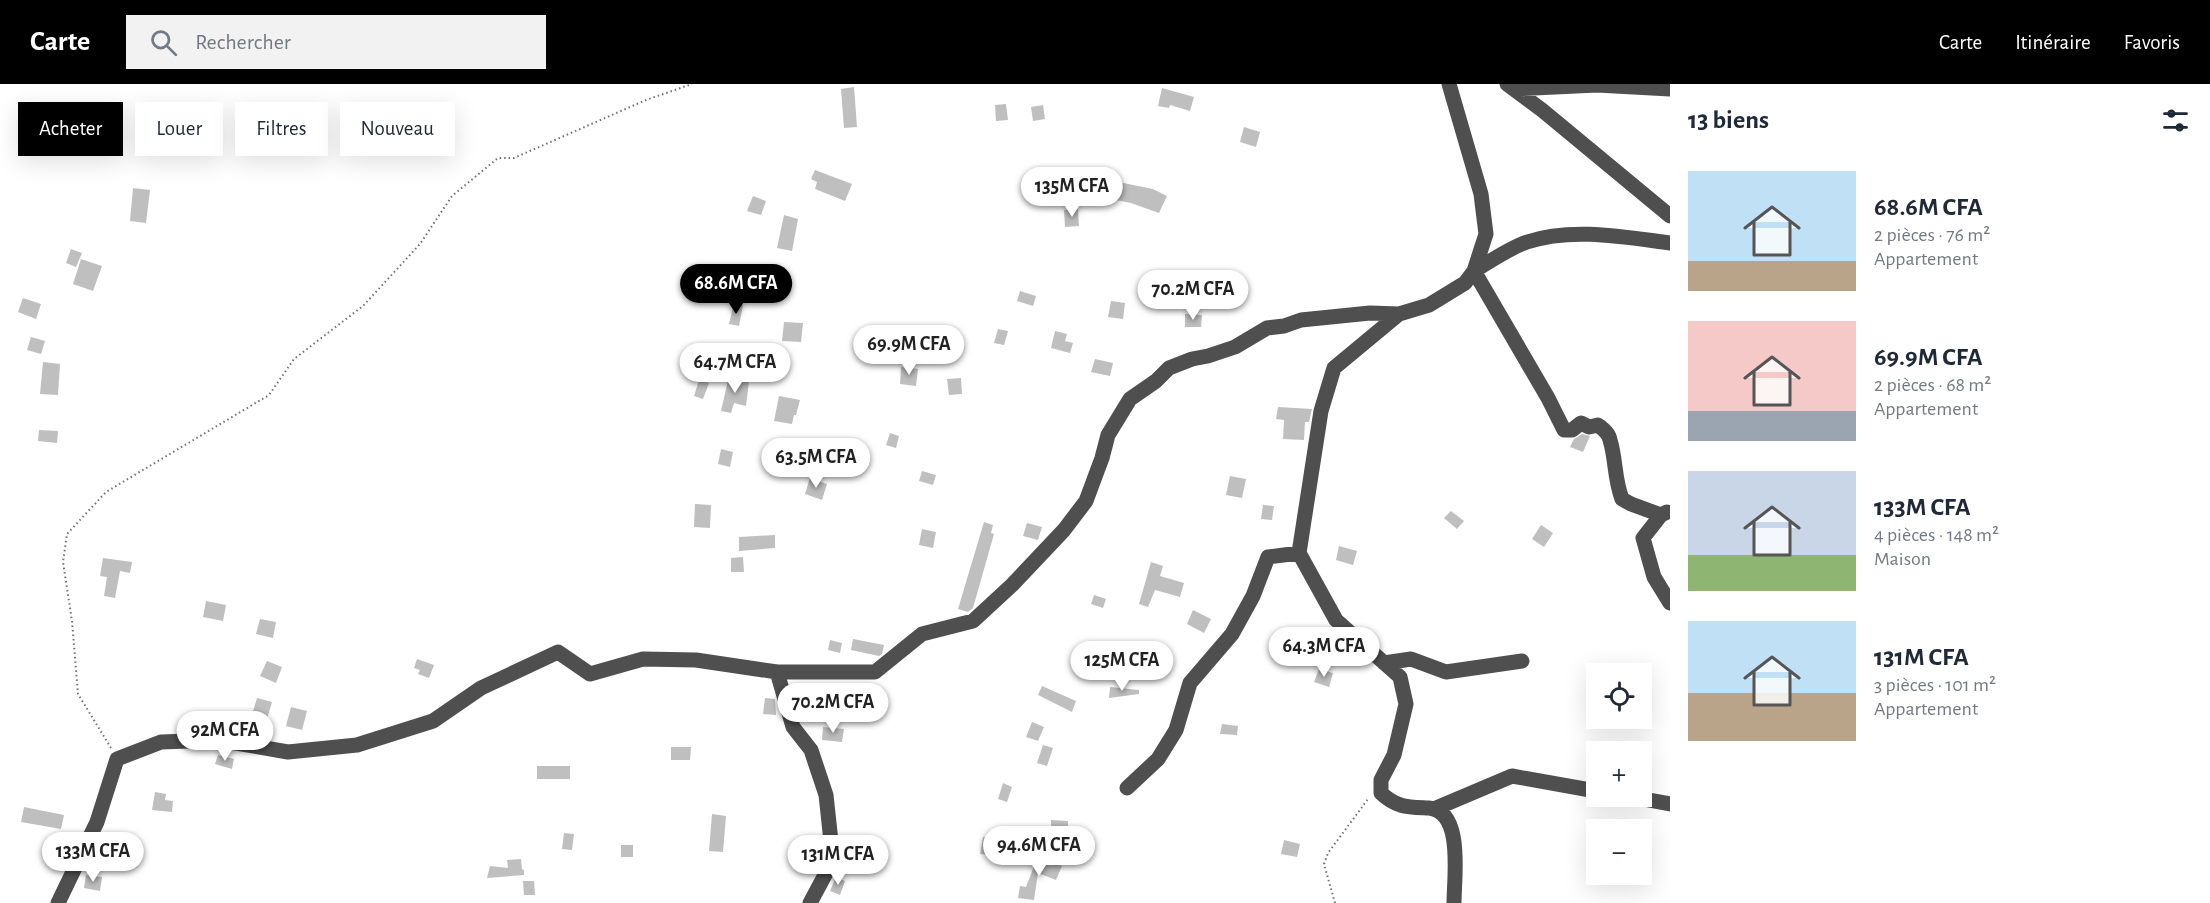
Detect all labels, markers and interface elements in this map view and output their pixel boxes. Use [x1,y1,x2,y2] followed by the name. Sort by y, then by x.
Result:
[126,15,546,69] search box
[147,26,180,59] icon: search
[30,28,90,56] text: Carte
[195,31,291,53] text: Rechercher
[1939,32,1982,53] text: Carte
[2015,32,2091,53] text: Itinéraire
[2124,32,2180,53] text: Favoris
[18,102,123,156] chip: Acheter
[135,102,223,156] chip: Louer
[235,102,328,156] chip: Filtres
[340,102,455,156] chip: Nouveau
[2159,104,2192,137] icon: filters
[1688,107,1769,133] text: 13 biens
[1010,167,1134,218] pin: 135M CFA
[1035,176,1109,196] text: 135M CFA
[1874,194,1983,220] text: 68.6M CFA
[1736,195,1808,267] icon: home
[1874,225,1990,245] text: 2 pièces · 76 m²
[1874,249,1978,269] text: Appartement
[667,264,805,315] pin: 68.6M CFA
[1124,270,1262,321] pin: 70.2M CFA
[694,273,778,293] text: 68.6M CFA
[1152,279,1234,299] text: 70.2M CFA
[840,325,978,376] pin: 69.9M CFA
[867,334,951,354] text: 69.9M CFA
[666,343,804,394] pin: 64.7M CFA
[1874,344,1983,370] text: 69.9M CFA
[1736,345,1808,417] icon: home
[694,352,776,372] text: 64.7M CFA
[1874,375,1991,395] text: 2 pièces · 68 m²
[1874,399,1978,419] text: Appartement
[747,438,885,489] pin: 63.5M CFA
[775,447,857,467] text: 63.5M CFA
[1874,494,1971,520] text: 133M CFA
[1736,495,1808,567] icon: home
[1874,525,1999,545] text: 4 pièces · 148 m²
[1874,549,1931,569] text: Maison
[1255,627,1393,678] pin: 64.3M CFA
[1283,636,1365,656] text: 64.3M CFA
[1060,641,1184,692] pin: 125M CFA
[1874,644,1969,670] text: 131M CFA
[1736,645,1808,717] icon: home
[1084,650,1160,670] text: 125M CFA
[1586,663,1652,885] map controls
[1586,663,1652,729] button: locate
[1874,675,1996,695] text: 3 pièces · 101 m²
[764,683,902,734] pin: 70.2M CFA
[792,692,874,712] text: 70.2M CFA
[1874,699,1978,719] text: Appartement
[170,711,280,762] pin: 92M CFA
[191,720,260,740] text: 92M CFA
[1586,741,1652,807] button: +
[1586,819,1652,885] button: −
[970,826,1108,877] pin: 94.6M CFA
[31,832,155,883] pin: 133M CFA
[776,835,900,886] pin: 131M CFA
[997,835,1081,855] text: 94.6M CFA
[56,841,130,861] text: 133M CFA
[802,844,874,864] text: 131M CFA

